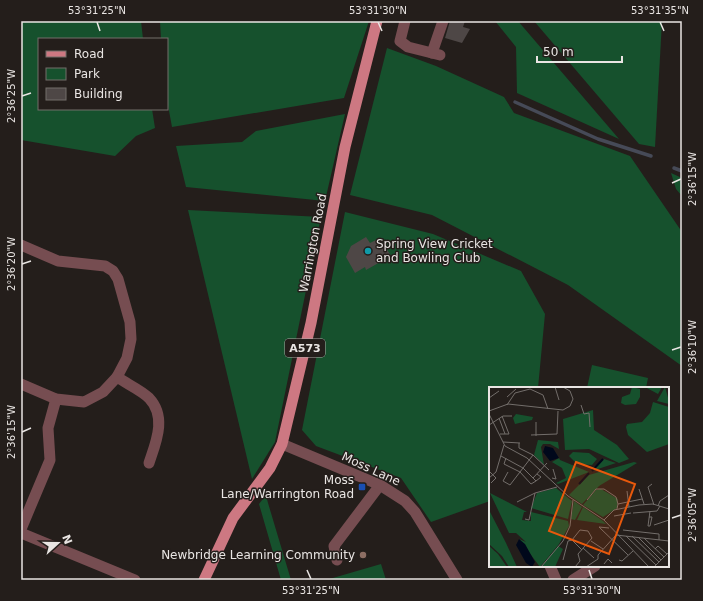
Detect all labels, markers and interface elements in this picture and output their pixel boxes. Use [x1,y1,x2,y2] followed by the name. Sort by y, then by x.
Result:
[68,5,126,16] text: 53°31'25"N
[349,5,407,16] text: 53°31'30"N
[631,5,689,16] text: 53°31'35"N
[38,38,168,110] legend
[537,38,622,64] scale bar
[543,45,574,59] text: 50 m
[74,47,104,61] text: Road
[74,67,100,81] text: Park
[6,69,17,123] text: 2°36'25"W
[74,87,123,101] text: Building
[687,152,698,206] text: 2°36'15"W
[297,192,329,294] street label: Warrington Road
[6,237,17,291] text: 2°36'20"W
[376,237,493,265] place label: Spring View Cricket and Bowling Club
[363,246,373,256] marker: Spring View Cricket and Bowling Club
[687,320,698,374] text: 2°36'10"W
[285,339,325,357] road number: A573
[489,387,669,567] inset map
[6,405,17,459] text: 2°36'15"W
[339,449,403,489] street label: Moss Lane
[221,473,354,501] place label: Moss Lane/Warrington Road
[357,482,367,492] marker: Moss Lane/Warrington Road
[687,488,698,542] text: 2°36'05"W
[38,523,78,563] north arrow
[59,533,75,546] text: N
[161,548,355,562] place label: Newbridge Learning Community
[358,550,368,560] marker: Newbridge Learning Community
[282,585,340,596] text: 53°31'25"N
[563,585,621,596] text: 53°31'30"N

